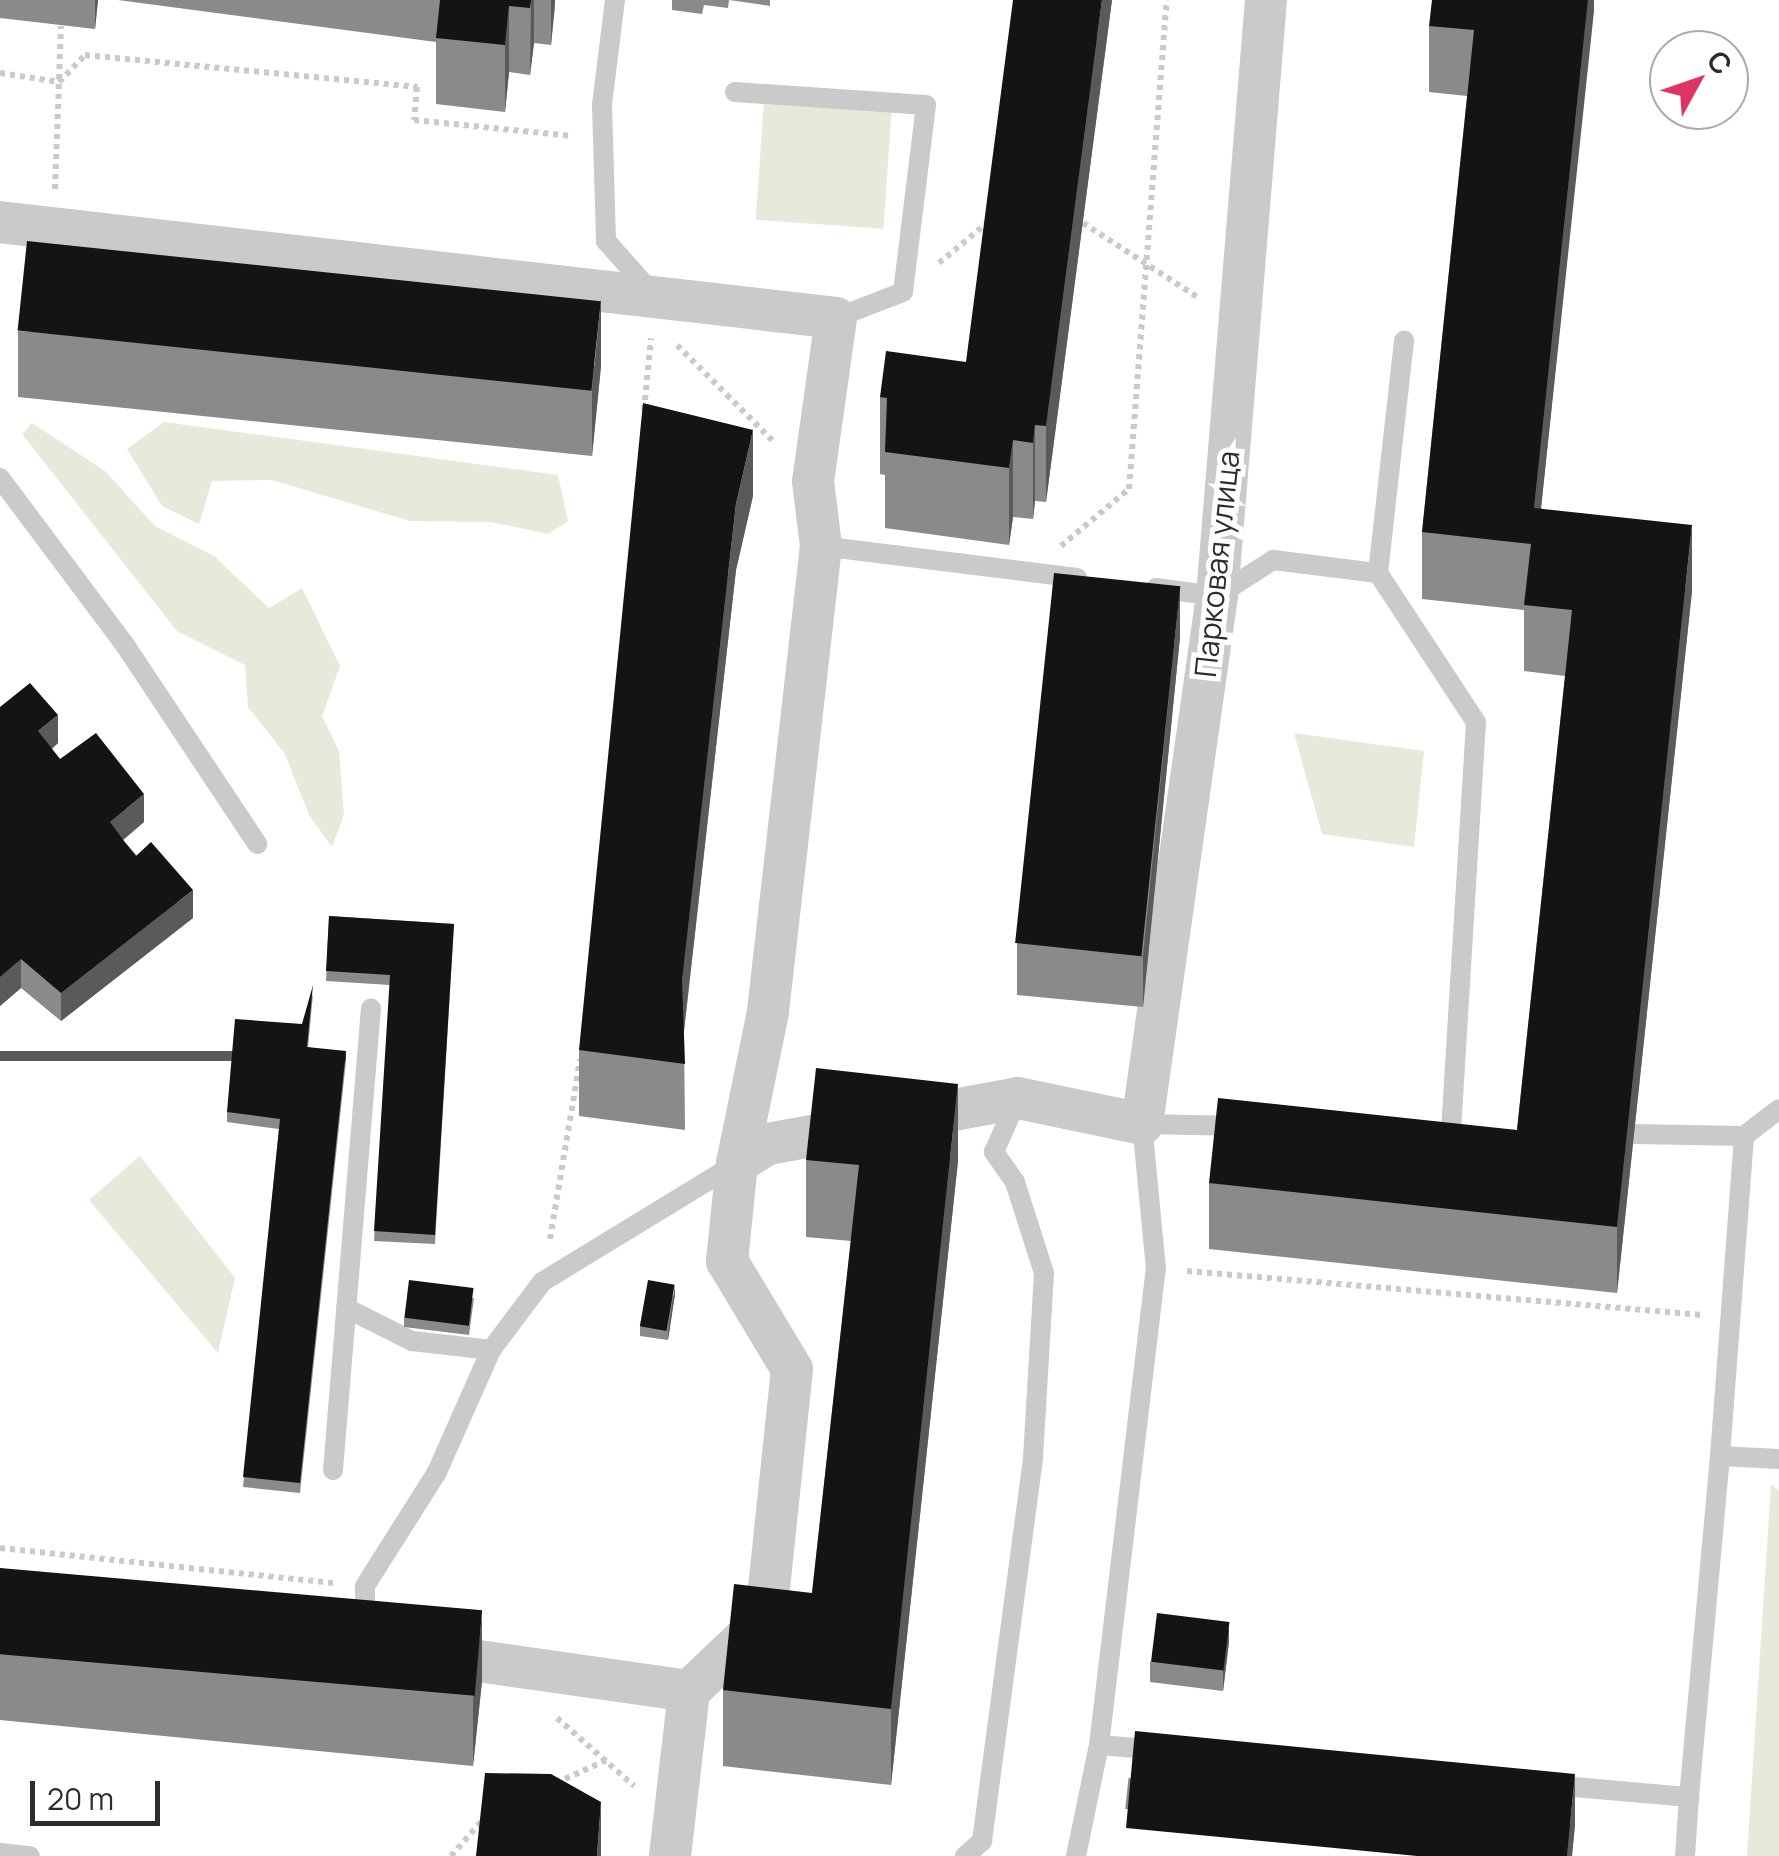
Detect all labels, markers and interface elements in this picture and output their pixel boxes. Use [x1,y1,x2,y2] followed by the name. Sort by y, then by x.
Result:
[1649,30,1749,130] north arrow
[1699,42,1742,82] text: С
[1187,449,1247,679] street label: Парковая улица
[35,1761,165,1823] scale bar
[47,1778,114,1819] text: 20 m

